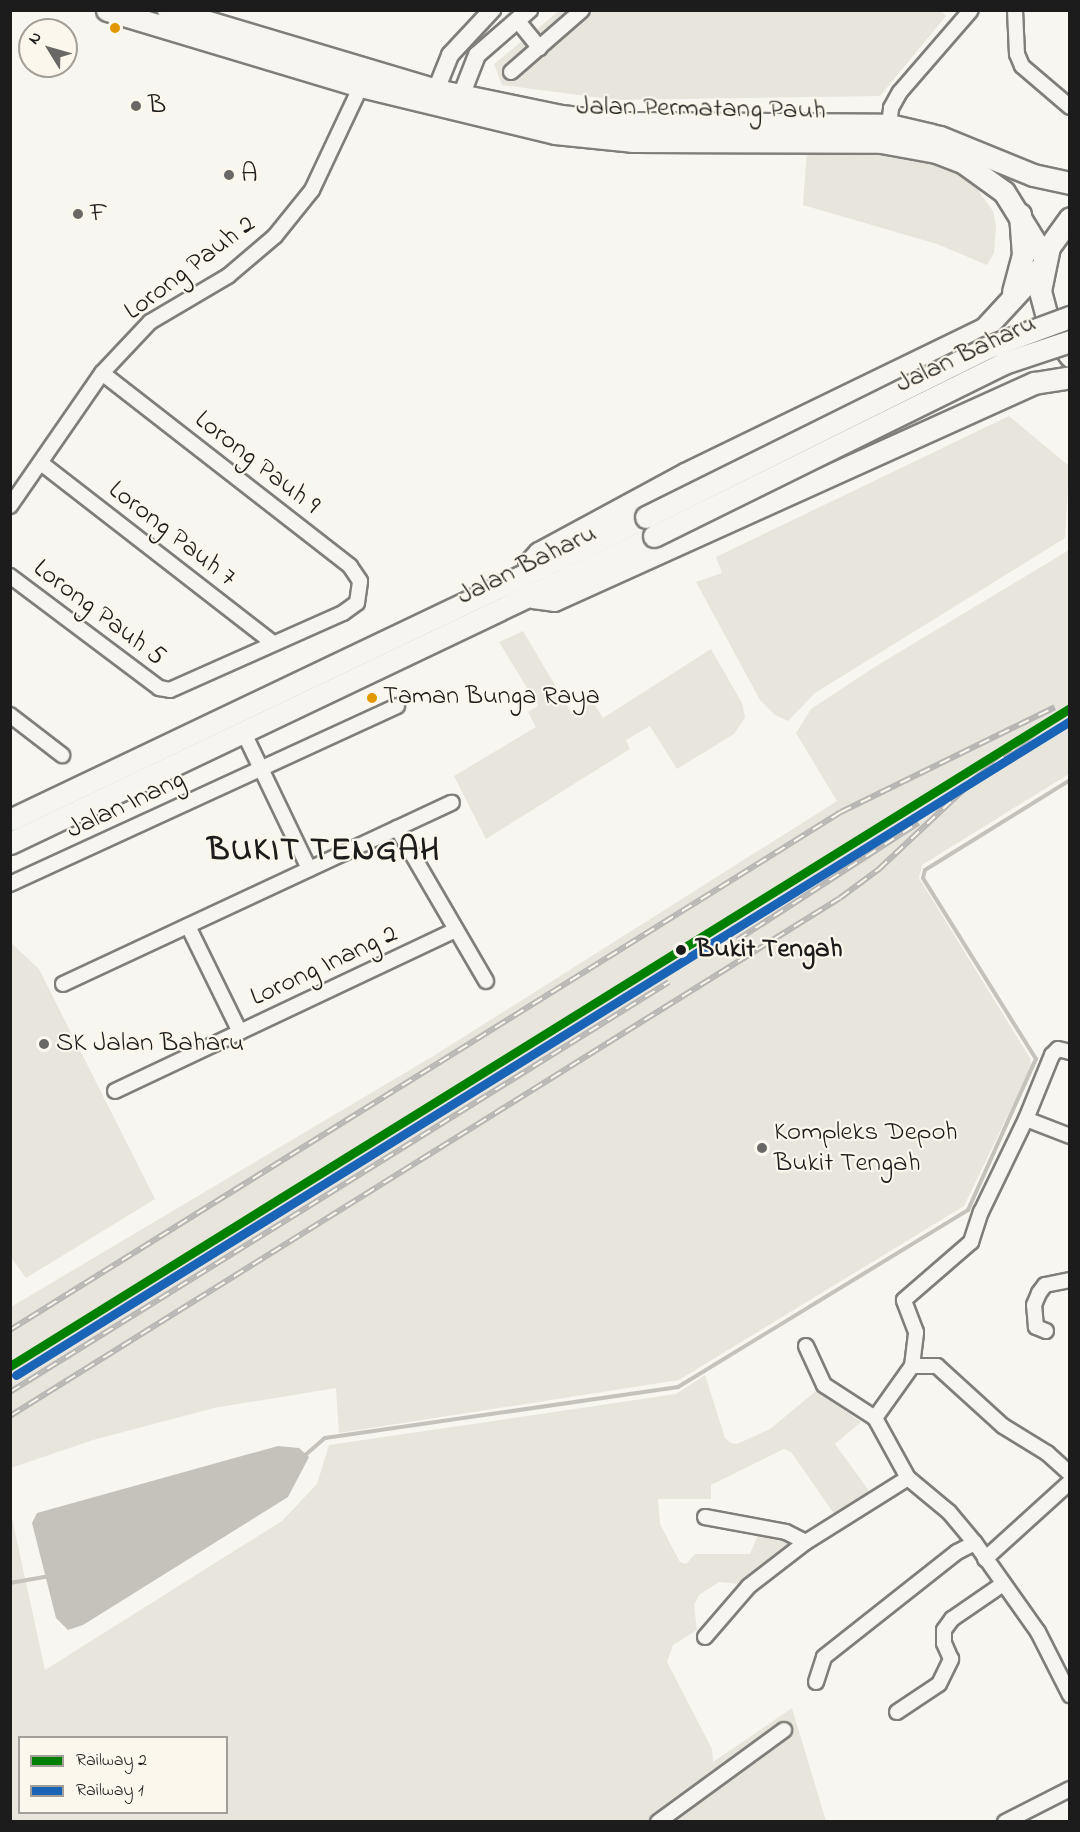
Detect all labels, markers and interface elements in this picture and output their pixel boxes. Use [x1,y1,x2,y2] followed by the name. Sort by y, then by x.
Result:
[18,18,78,78] north arrow
[109,22,121,34] unlabelled marker
[22,27,48,50] text: N
[148,90,166,122] place label: B
[576,91,826,127] street label: Jalan Permatang Pauh
[129,99,143,113] marker: B
[241,159,258,191] place label: A
[222,168,236,182] marker: A
[90,198,107,230] place label: F
[71,207,85,221] marker: F
[118,208,262,328] street label: Lorong Pauh 2
[891,307,1041,401] street label: Jalan Baharu
[188,404,326,522] street label: Lorong Pauh 9
[102,474,242,594] street label: Lorong Pauh 7
[452,517,602,613] street label: Jalan Baharu
[26,553,172,673] street label: Lorong Pauh 5
[383,682,600,714] place label: Taman Bunga Raya
[366,692,378,704] marker: Taman Bunga Raya
[62,764,190,846] street label: Jalan Inang
[207,832,441,872] district label: BUKIT TENGAH
[245,918,403,1014] street label: Lorong Inang 2
[696,934,842,966] place label: Bukit Tengah
[671,940,691,960] marker: Bukit Tengah
[56,1028,244,1060] place label: SK Jalan Baharu
[37,1037,51,1051] marker: SK Jalan Baharu
[774,1116,958,1179] place label: Kompleks Depoh Bukit Tengah
[755,1141,769,1155] marker: Kompleks Depoh Bukit Tengah
[18,1736,228,1814] legend
[76,1748,147,1774] text: Railway 2
[76,1778,144,1804] text: Railway 1

